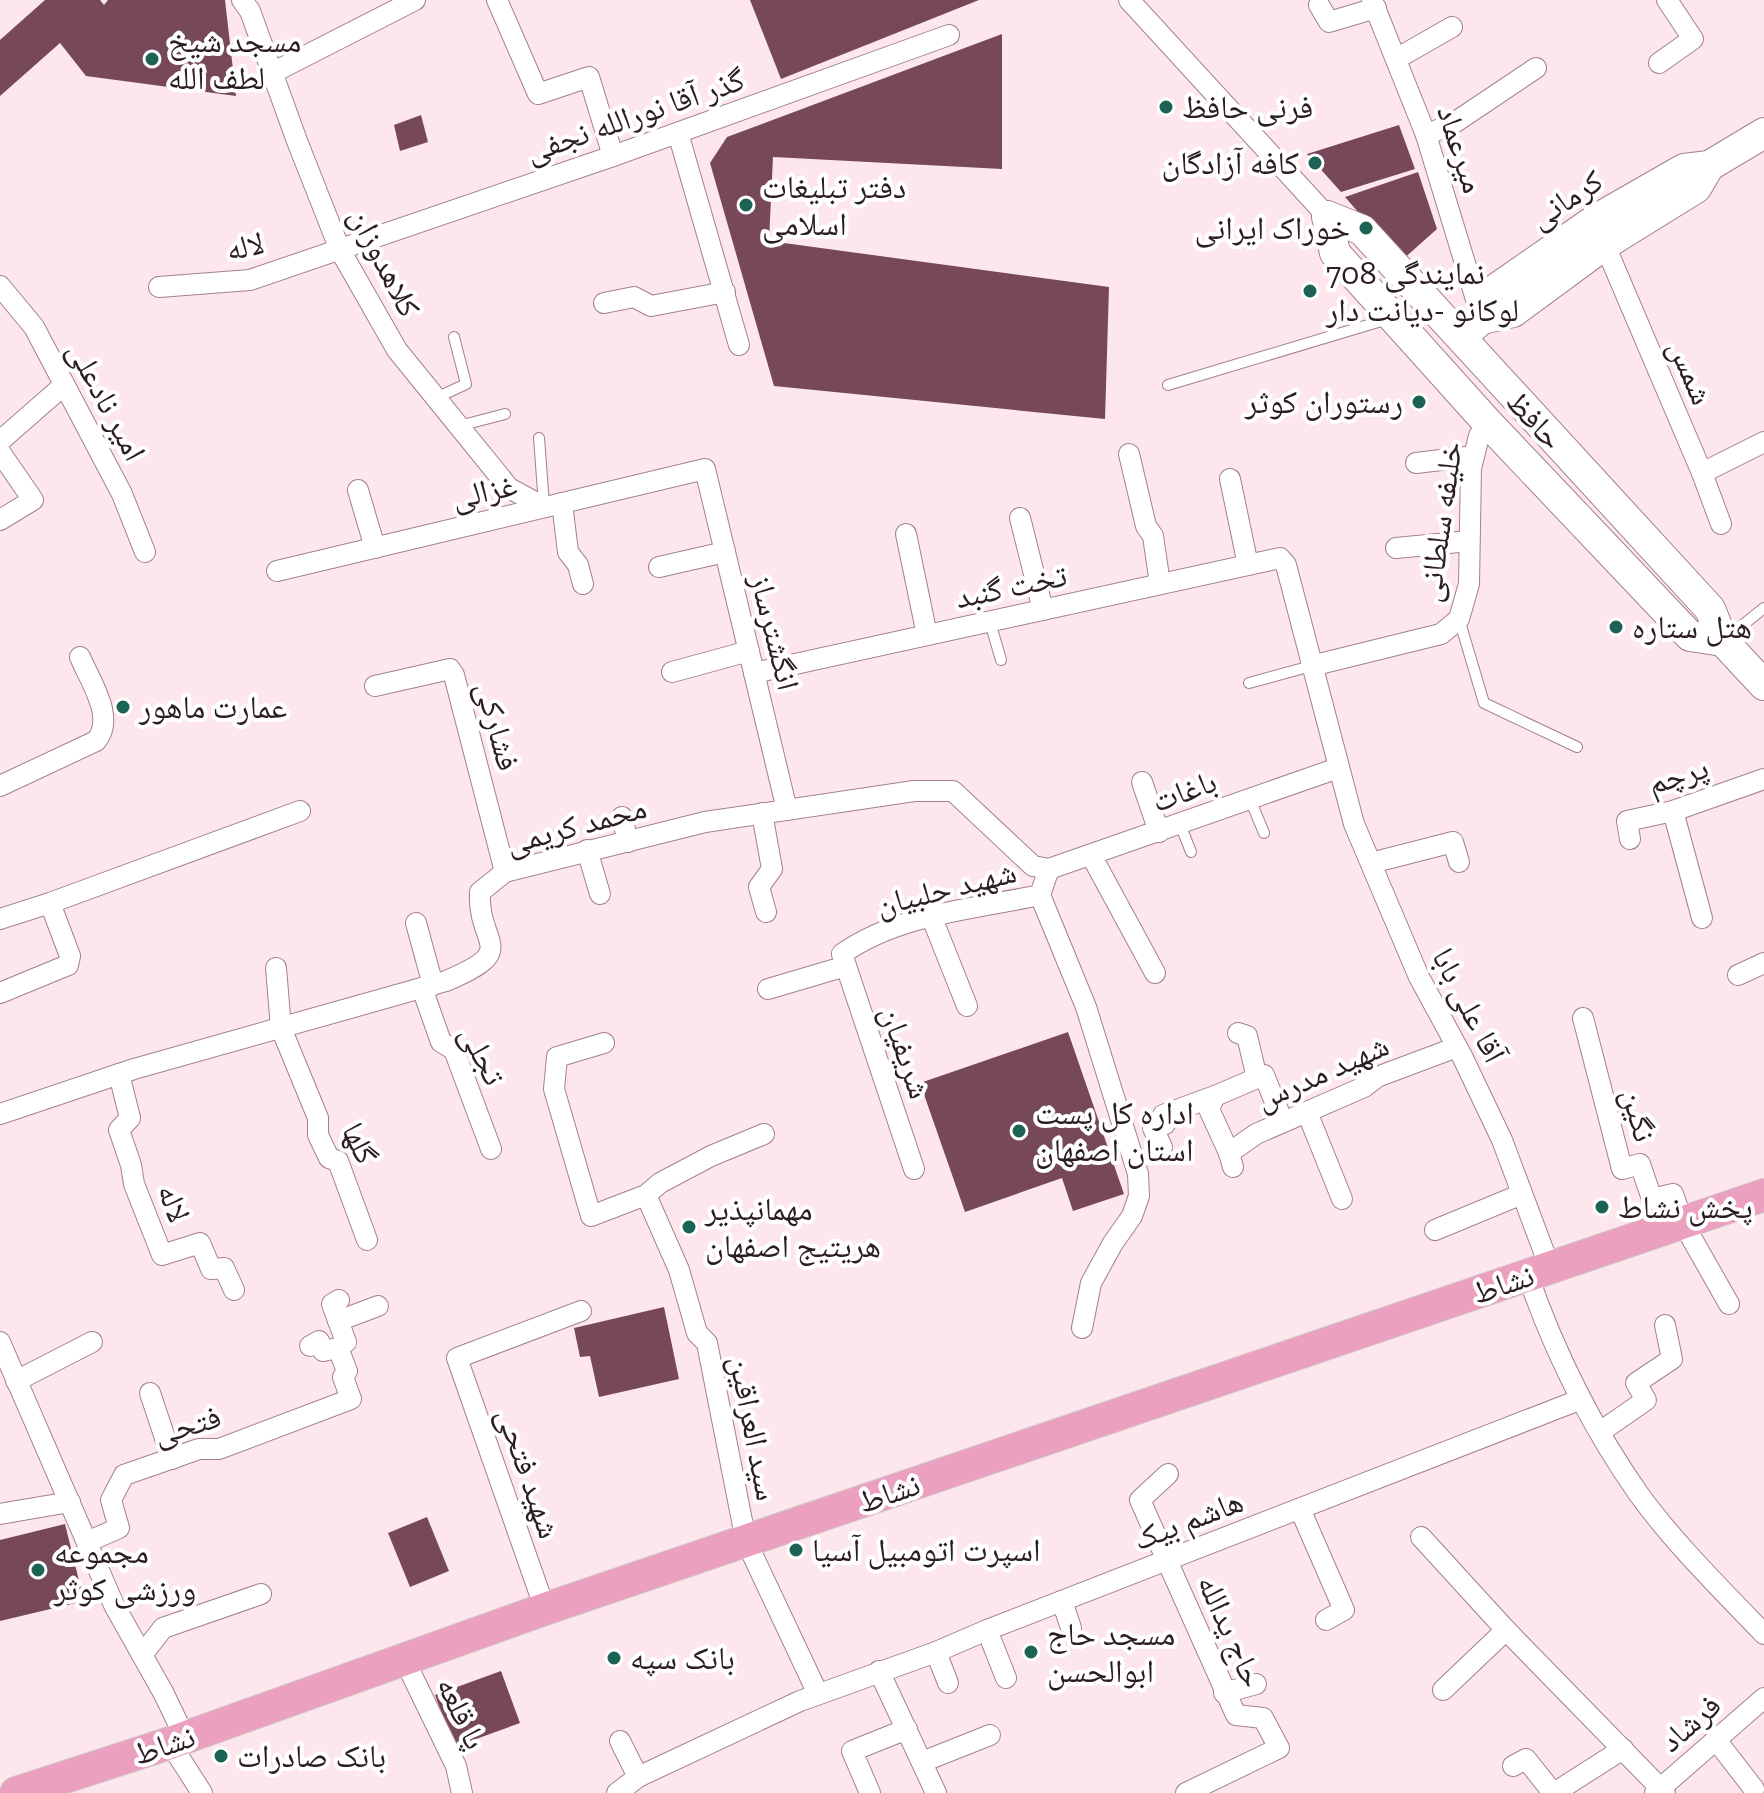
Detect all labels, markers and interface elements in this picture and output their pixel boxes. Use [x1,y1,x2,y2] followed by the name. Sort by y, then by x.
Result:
[168,22,301,97] place label: مسجد شیخ لطف الله
[143,50,161,68] marker: مسجد شیخ لطف الله
[521,60,750,171] street label: گذر آقا نورالله نجفی
[1182,88,1313,127] place label: فرنی حافظ
[1157,98,1175,116] marker: فرنی حافظ
[1429,100,1493,198] street label: میرعماد
[1161,144,1299,182] place label: کافه آزادگان
[1306,154,1324,172] marker: کافه آزادگان
[1522,161,1610,237] street label: کرمانی
[762,168,906,244] place label: دفتر تبلیغات اسلامی
[737,196,755,214] marker: دفتر تبلیغات اسلامی
[341,201,429,323] street label: کلاهدوزان
[1194,209,1350,248] place label: خوراک ایرانی
[1357,219,1375,237] marker: خوراک ایرانی
[223,223,267,269] street label: لاله
[1325,254,1519,329] place label: نمایندگی 708 لوکانو -دیانت دار
[1301,282,1319,300] marker: نمایندگی 708 لوکانو -دیانت دار
[1660,334,1722,411] street label: شمس
[59,335,154,468] street label: امیر نادعلی
[1244,383,1403,421] place label: رستوران کوثر
[1498,383,1572,457] street label: حافظ
[1410,393,1428,411] marker: رستوران کوثر
[1410,439,1471,605] street label: خلیفه سلطانی
[448,465,520,518] street label: غزالی
[952,556,1070,616] street label: تخت گنبد
[742,569,808,694] street label: انگشترساز
[1632,608,1752,647] place label: هتل ستاره
[1607,618,1625,636] marker: هتل ستاره
[467,677,528,775] street label: فشارکی
[138,688,287,726] place label: عمارت ماهور
[114,698,132,716] marker: عمارت ماهور
[1643,748,1713,804] street label: پرچم
[1147,762,1221,820] street label: باغات
[502,788,651,863] street label: محمد کریمی
[872,852,1020,924] street label: شهید حلبیان
[1423,941,1514,1070] street label: آقا علی بابا
[872,1001,940,1103] street label: شریفیان
[451,1019,514,1092] street label: تجلی
[1250,1026,1395,1119] street label: شهید مدرس
[1613,1084,1664,1146] street label: نگین
[1035,1094,1194,1169] place label: اداره کل پست استان اصفهان
[334,1116,386,1170] street label: گلها
[1010,1122,1028,1140] marker: اداره کل پست استان اصفهان
[149,1179,199,1227] street label: لاله
[1618,1188,1753,1227] place label: پخش نشاط
[704,1190,881,1266] place label: مهمانپذیر هریتیج اصفهان
[1593,1198,1611,1216] marker: پخش نشاط
[680,1218,698,1236] marker: مهمانپذیر هریتیج اصفهان
[1467,1256,1539,1312] street label: نشاط
[720,1352,787,1504] street label: سید العراقین
[149,1397,225,1454] street label: فتحی
[488,1403,569,1544] street label: شهید فتحی
[853,1465,925,1521] street label: نشاط
[1128,1482,1249,1560] street label: هاشم بیک
[812,1531,1041,1570] place label: اسپرت اتومبیل آسیا
[53,1533,196,1609] place label: مجموعه ورزشی کوثر
[787,1541,805,1559] marker: اسپرت اتومبیل آسیا
[29,1561,47,1579] marker: مجموعه ورزشی کوثر
[1189,1569,1273,1693] street label: حاج یدالله
[1047,1615,1175,1691] place label: مسجد حاج ابوالحسن
[630,1639,735,1677] place label: بانک سپه
[1022,1643,1040,1661] marker: مسجد حاج ابوالحسن
[605,1649,623,1667] marker: بانک سپه
[429,1671,495,1755] street label: پا قلعه
[1652,1686,1728,1760] street label: فرشاد
[128,1717,200,1773] street label: نشاط
[237,1737,386,1775] place label: بانک صادرات
[212,1747,230,1765] marker: بانک صادرات

